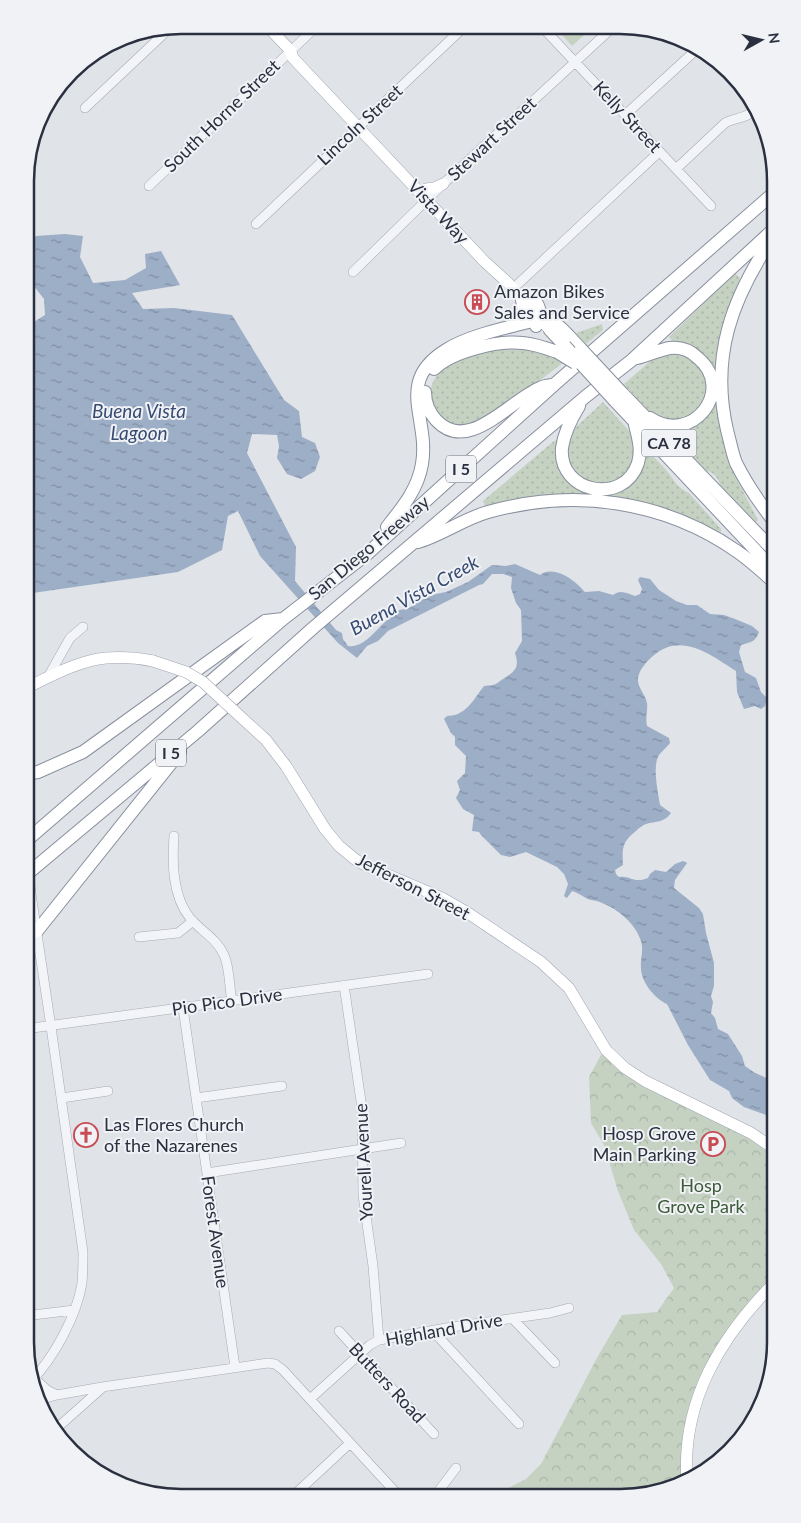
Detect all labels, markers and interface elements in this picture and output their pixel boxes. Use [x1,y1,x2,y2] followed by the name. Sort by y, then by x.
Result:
[736,15,786,65] north arrow
[765,32,784,45] text: N
[159,54,284,176] street label: South Horne Street
[589,76,667,157] street label: Kelly Street
[312,79,407,169] street label: Lincoln Street
[442,91,541,185] street label: Stewart Street
[404,175,474,248] street label: Vista Way
[494,280,630,323] place label: Amazon Bikes Sales and Service
[464,289,490,315] building icon: Amazon Bikes Sales and Service
[92,399,186,444] water label: Buena Vista Lagoon
[642,429,696,456] road number: CA 78
[446,456,476,482] road number: I 5
[303,490,434,604] street label: San Diego Freeway
[345,549,483,639] water label: Buena Vista Creek
[156,740,186,766] road number: I 5
[353,848,474,924] street label: Jefferson Street
[170,982,283,1020] street label: Pio Pico Drive
[349,1103,377,1221] street label: Yourell Avenue
[104,1113,244,1156] place label: Las Flores Church of the Nazarenes
[73,1122,99,1148] church icon: Las Flores Church of the Nazarenes
[593,1122,696,1165] place label: Hosp Grove Main Parking
[700,1131,726,1157] parking icon: Hosp Grove Main Parking
[197,1174,235,1289] street label: Forest Avenue
[657,1174,746,1217] park label: Hosp Grove Park
[384,1308,504,1350] street label: Highland Drive
[345,1337,431,1427] street label: Butters Road

